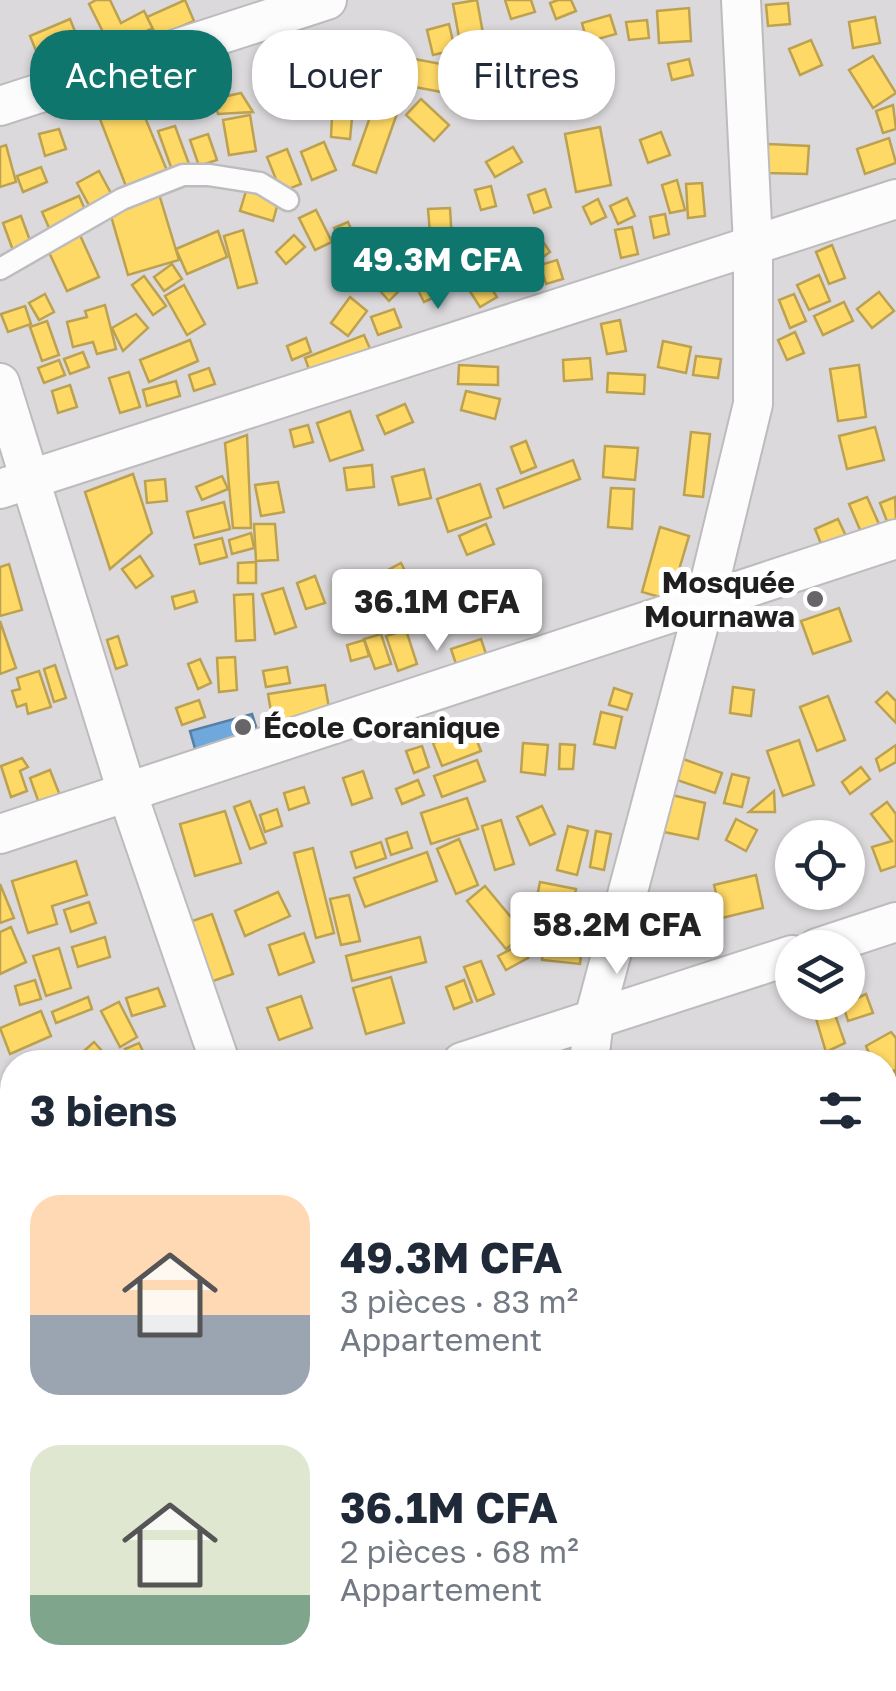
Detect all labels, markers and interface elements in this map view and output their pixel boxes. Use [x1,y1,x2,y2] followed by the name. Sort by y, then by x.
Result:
[30,30,232,120] chip: Acheter
[252,30,418,120] chip: Louer
[438,30,615,120] chip: Filtres
[324,227,552,312] pin: 49.3M CFA
[353,240,523,278] text: 49.3M CFA
[644,564,795,634] place label: Mosquée Mournawa
[323,569,551,654] pin: 36.1M CFA
[354,582,520,620] text: 36.1M CFA
[804,588,826,610] marker: Mosquée Mournawa
[263,709,500,745] place label: École Coranique
[232,716,254,738] marker: École Coranique
[775,820,865,1020] map controls
[775,820,865,910] button: locate
[503,892,731,977] pin: 58.2M CFA
[532,905,702,943] text: 58.2M CFA
[775,930,865,1020] button: layers
[813,1083,868,1138] icon: filters
[30,1085,177,1135] text: 3 biens
[340,1232,562,1282] text: 49.3M CFA
[110,1235,230,1355] icon: home
[340,1282,578,1320] text: 3 pièces · 83 m²
[340,1320,542,1358] text: Appartement
[340,1482,558,1532] text: 36.1M CFA
[110,1485,230,1605] icon: home
[340,1532,579,1570] text: 2 pièces · 68 m²
[340,1570,542,1608] text: Appartement

